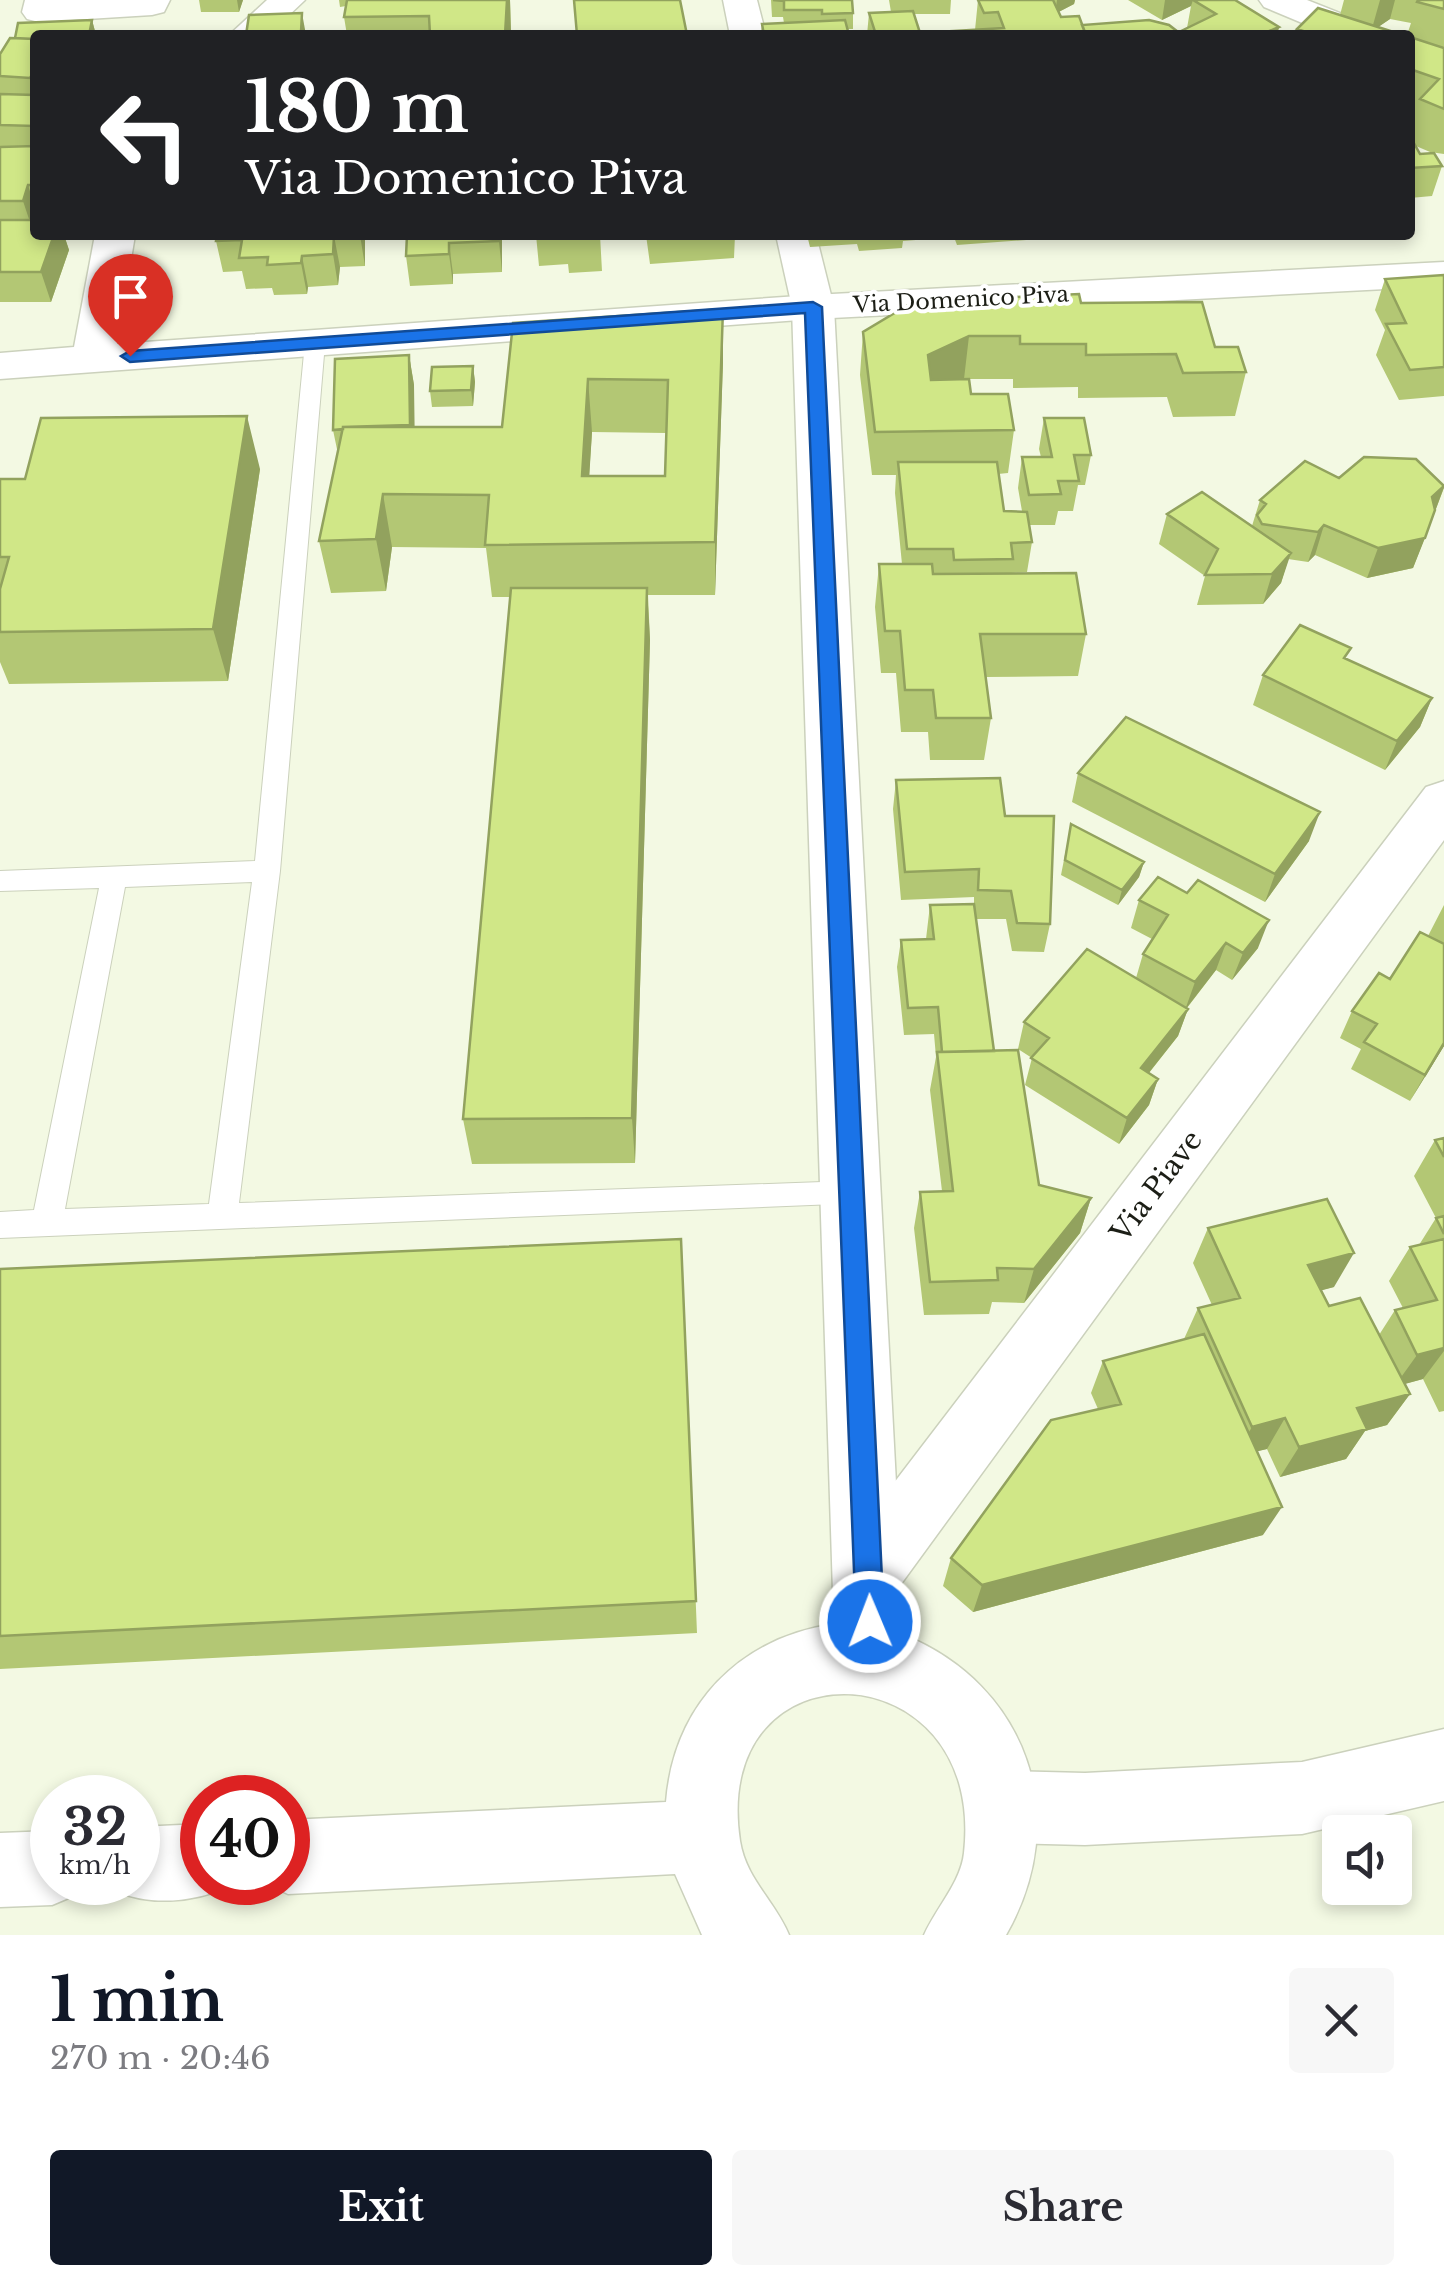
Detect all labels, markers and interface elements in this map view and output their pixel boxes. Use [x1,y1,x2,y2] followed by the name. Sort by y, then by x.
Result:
[245,64,469,151] text: 180 m
[80,70,210,200] icon: left
[245,150,687,206] text: Via Domenico Piva
[88,254,173,357] pin
[103,269,158,324] icon: arrive
[852,280,1070,319] street label: Via Domenico Piva
[1102,1124,1210,1250] street label: Via Piave
[818,1570,922,1674] position arrow
[180,1775,310,1905] speed limit sign: 40
[63,1796,127,1859] text: 32
[1322,1815,1412,1905] map controls
[1322,1815,1412,1905] button: sound
[60,1850,130,1881] text: km/h
[50,1963,224,2037] text: 1 min
[1289,1968,1394,2073] button: close
[50,2038,271,2078] text: 270 m · 20:46
[50,2150,712,2265] button: Exit
[732,2150,1394,2265] button: Share

